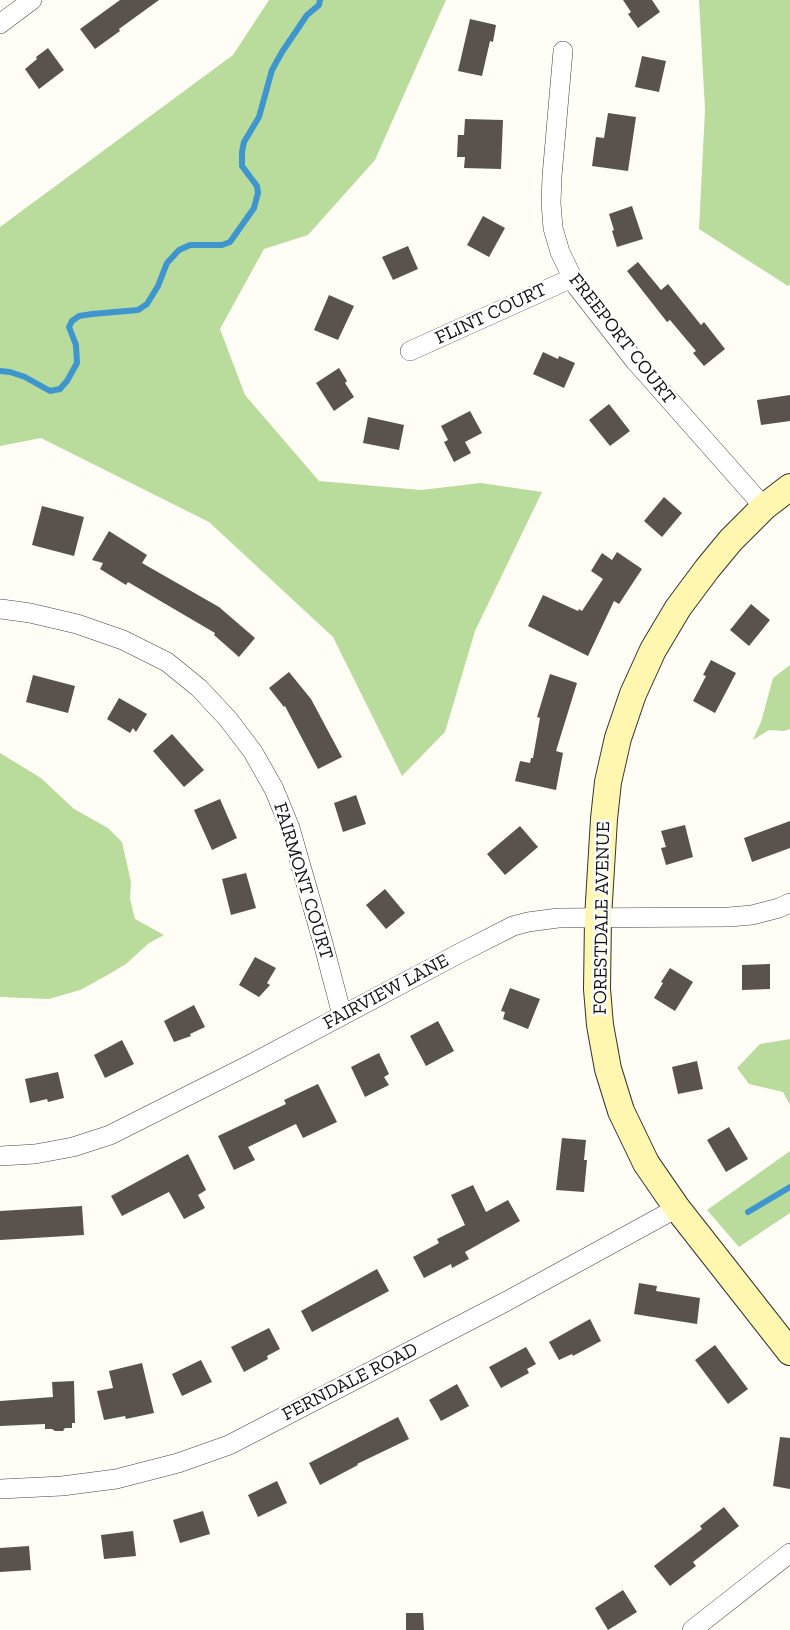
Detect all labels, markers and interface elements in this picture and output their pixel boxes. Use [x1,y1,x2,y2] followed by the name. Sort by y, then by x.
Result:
[564,269,680,409] street label: FREEPORT COURT
[432,278,550,350] street label: FLINT COURT
[268,800,338,962] street label: FAIRMONT COURT
[589,821,615,1015] street label: FORESTDALE AVENUE
[319,949,453,1035] street label: FAIRVIEW LANE
[278,1338,422,1426] street label: FERNDALE ROAD

